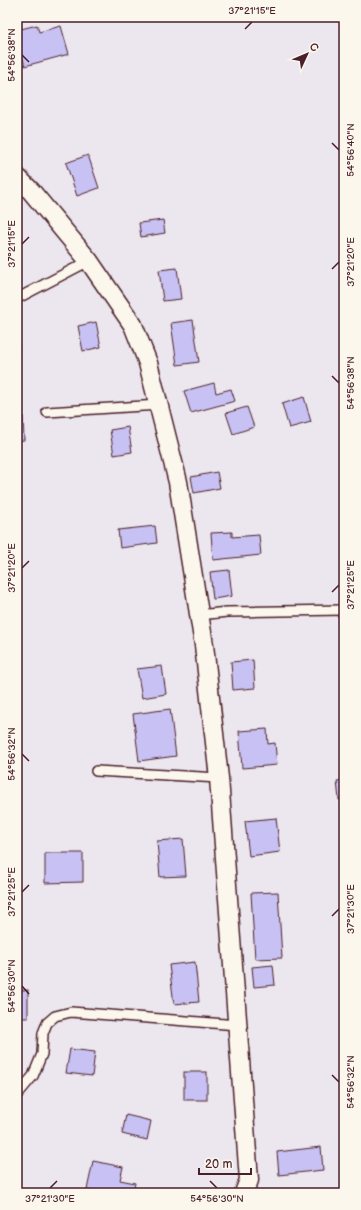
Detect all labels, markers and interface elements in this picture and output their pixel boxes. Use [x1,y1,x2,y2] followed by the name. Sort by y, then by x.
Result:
[228,5,276,17] text: 37°21'15"E
[6,28,18,82] text: 54°56'38"N
[287,34,327,74] north arrow
[306,40,321,55] text: С
[345,123,357,177] text: 54°56'40"N
[6,220,18,268] text: 37°21'15"E
[345,237,357,287] text: 37°21'20"E
[345,356,357,410] text: 54°56'38"N
[6,543,18,593] text: 37°21'20"E
[345,560,357,610] text: 37°21'25"E
[6,727,18,781] text: 54°56'32"N
[6,867,18,917] text: 37°21'25"E
[345,884,357,934] text: 37°21'30"E
[6,959,18,1013] text: 54°56'30"N
[345,1055,357,1109] text: 54°56'32"N
[199,1150,251,1176] scale bar
[205,1157,232,1172] text: 20 m
[25,1193,75,1205] text: 37°21'30"E
[190,1193,244,1205] text: 54°56'30"N

